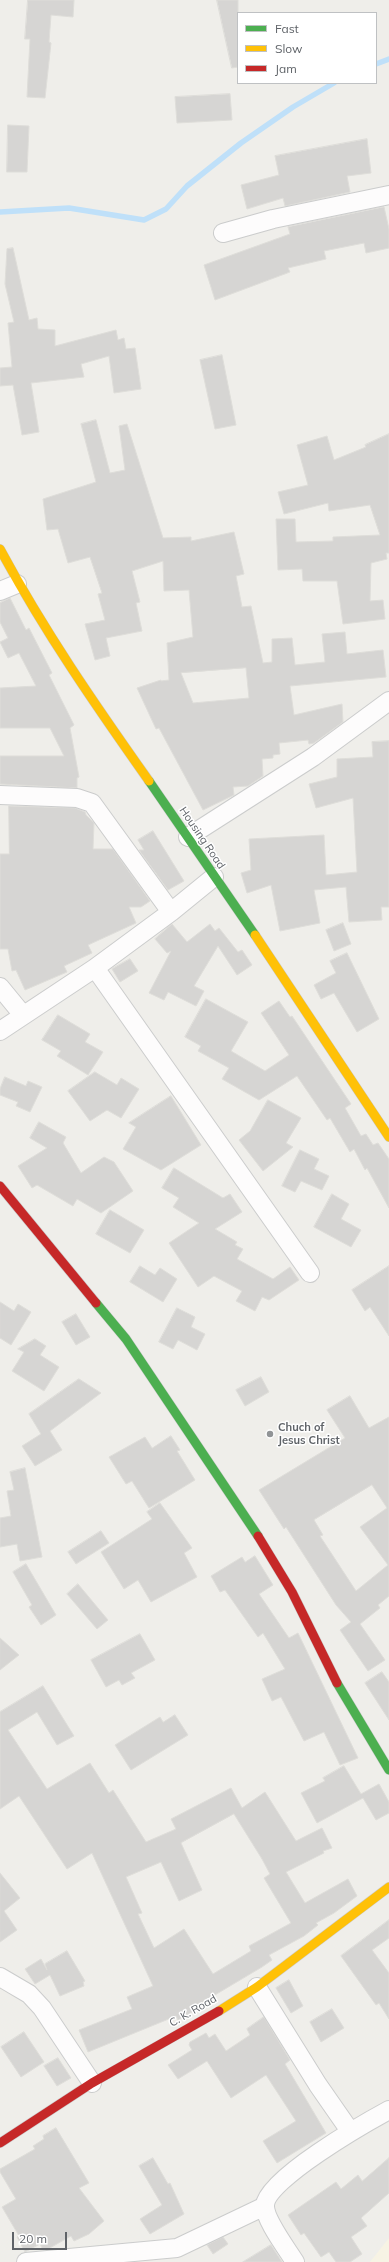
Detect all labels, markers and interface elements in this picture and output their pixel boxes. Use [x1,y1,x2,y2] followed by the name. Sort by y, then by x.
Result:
[237,12,377,84] legend
[275,21,299,36] text: Fast
[275,41,303,56] text: Slow
[275,61,297,76] text: Jam
[176,804,228,872] street label: Housing Road
[278,1421,340,1447] place label: Chuch of Jesus Christ
[265,1429,275,1439] marker: Chuch of Jesus Christ
[167,1992,219,2030] street label: C. K. Road
[14,2224,69,2250] scale bar
[19,2231,47,2246] text: 20 m

